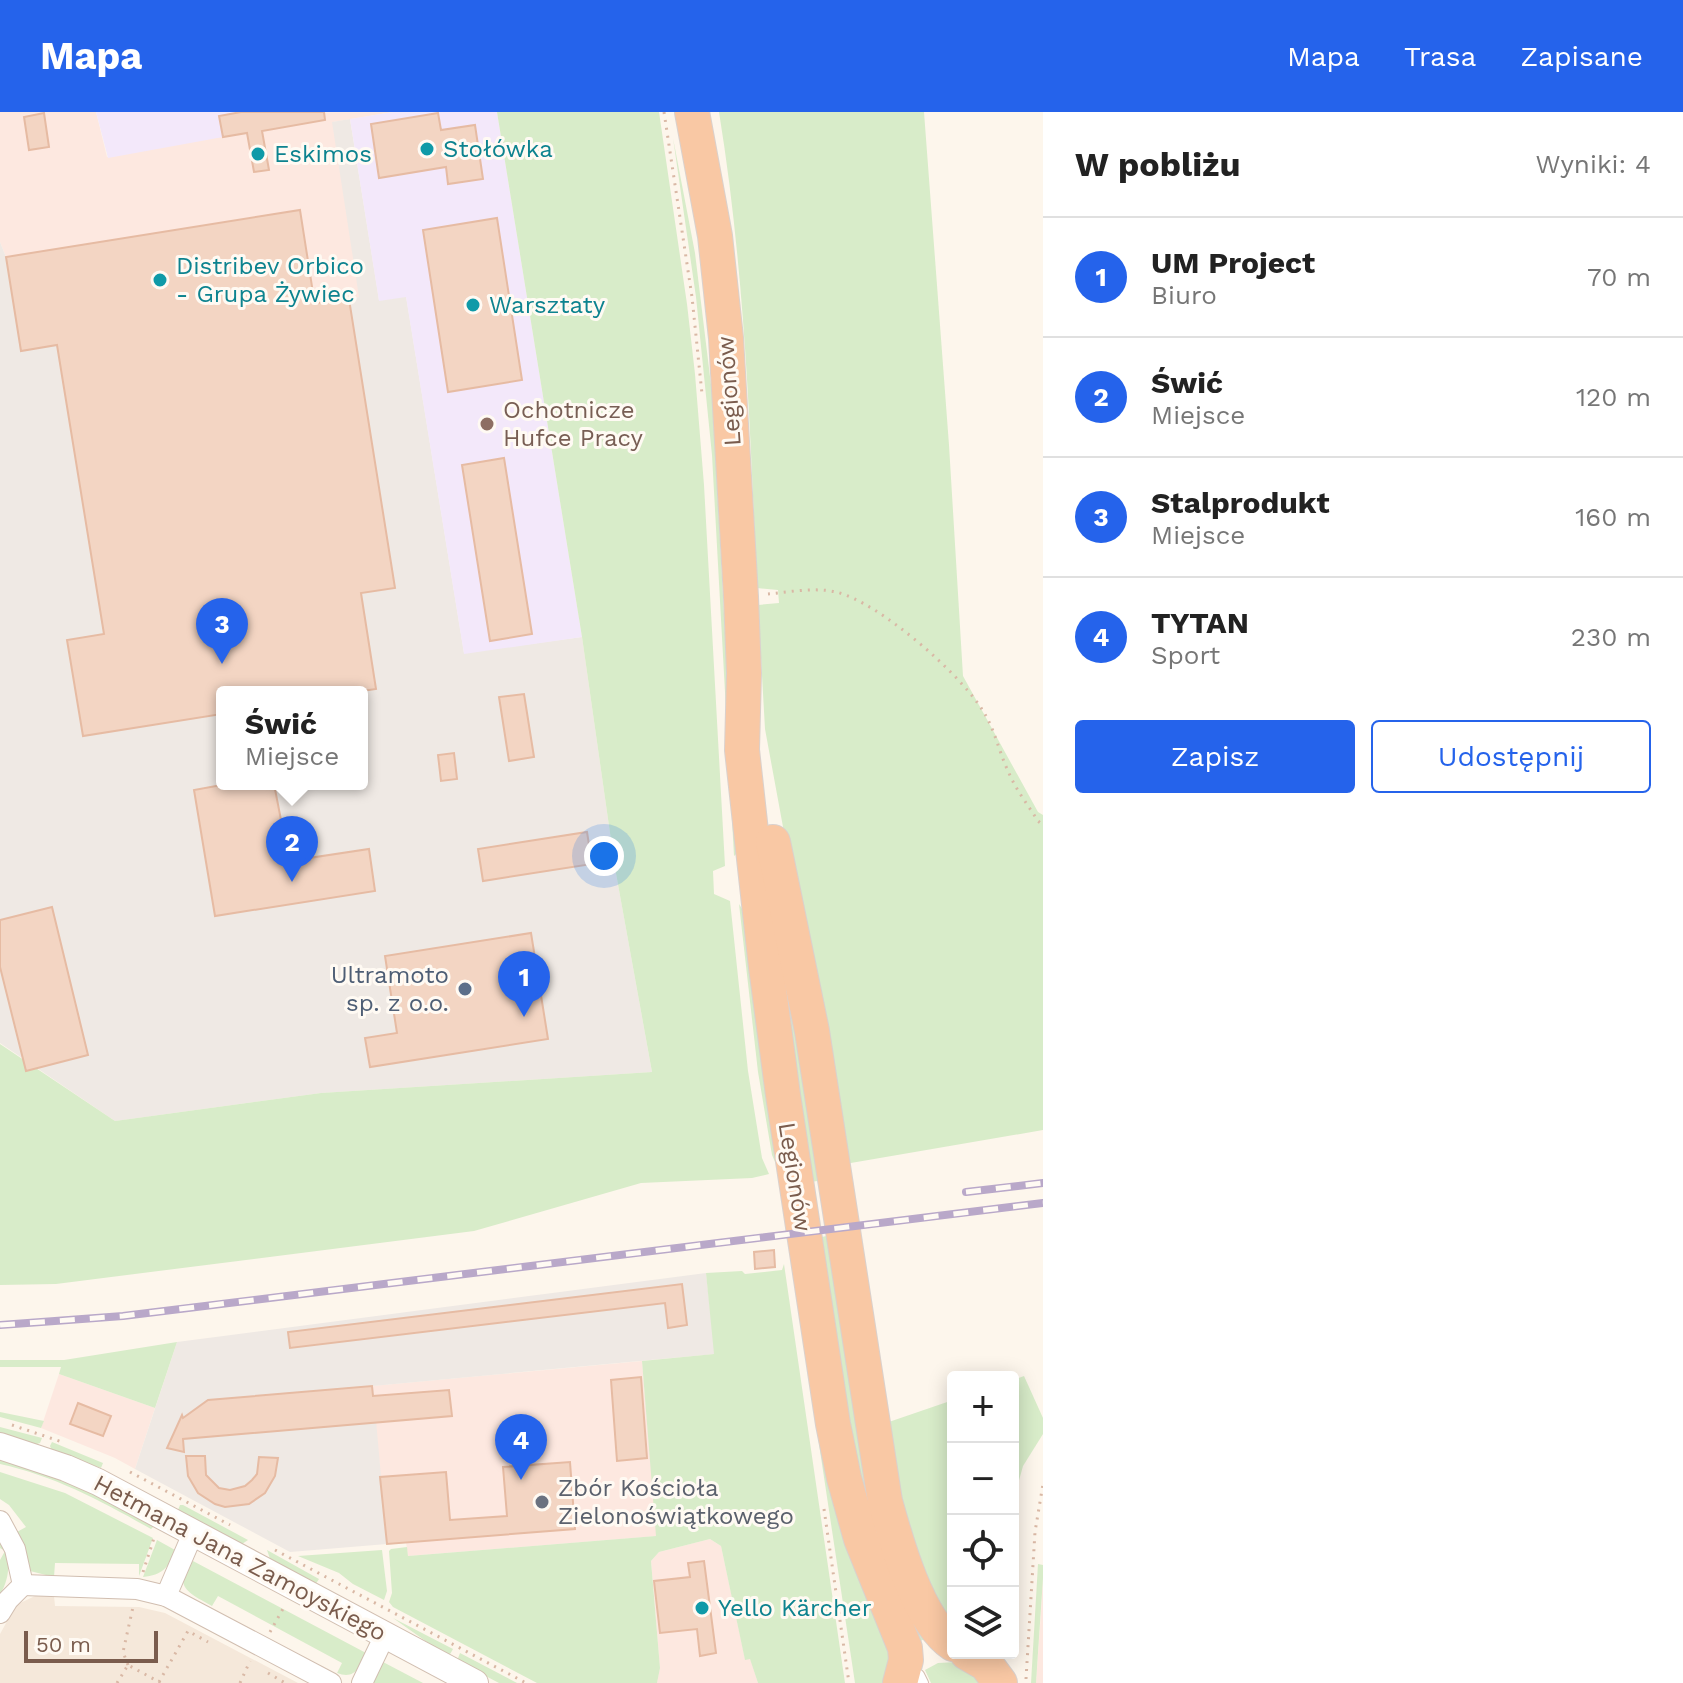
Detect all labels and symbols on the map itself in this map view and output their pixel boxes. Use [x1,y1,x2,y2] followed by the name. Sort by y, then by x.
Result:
[443,135,553,163] place label: Stołówka
[274,140,372,168] place label: Eskimos
[418,140,436,158] marker: Stołówka
[249,145,267,163] marker: Eskimos
[176,252,364,308] place label: Distribev Orbico - Grupa Żywiec
[151,271,169,289] marker: Distribev Orbico - Grupa Żywiec
[489,291,606,319] place label: Warsztaty
[464,296,482,314] marker: Warsztaty
[711,335,747,447] street label: Legionów
[503,396,643,452] place label: Ochotnicze Hufce Pracy
[478,415,496,433] marker: Ochotnicze Hufce Pracy
[196,598,248,664] pin: 3
[266,816,318,882] pin: 2
[584,836,624,876] your location
[498,951,550,1017] pin: 1
[331,961,449,1017] place label: Ultramoto sp. z o.o.
[456,980,474,998] marker: Ultramoto sp. z o.o.
[773,1120,817,1234] street label: Legionów
[495,1414,547,1480] pin: 4
[89,1469,391,1647] street label: Hetmana Jana Zamoyskiego
[558,1474,794,1530] place label: Zbór Kościoła Zielonoświątkowego
[533,1493,551,1511] marker: Zbór Kościoła Zielonoświątkowego
[718,1594,872,1622] place label: Yello Kärcher
[693,1599,711,1617] marker: Yello Kärcher
[24,1627,158,1663] scale bar

